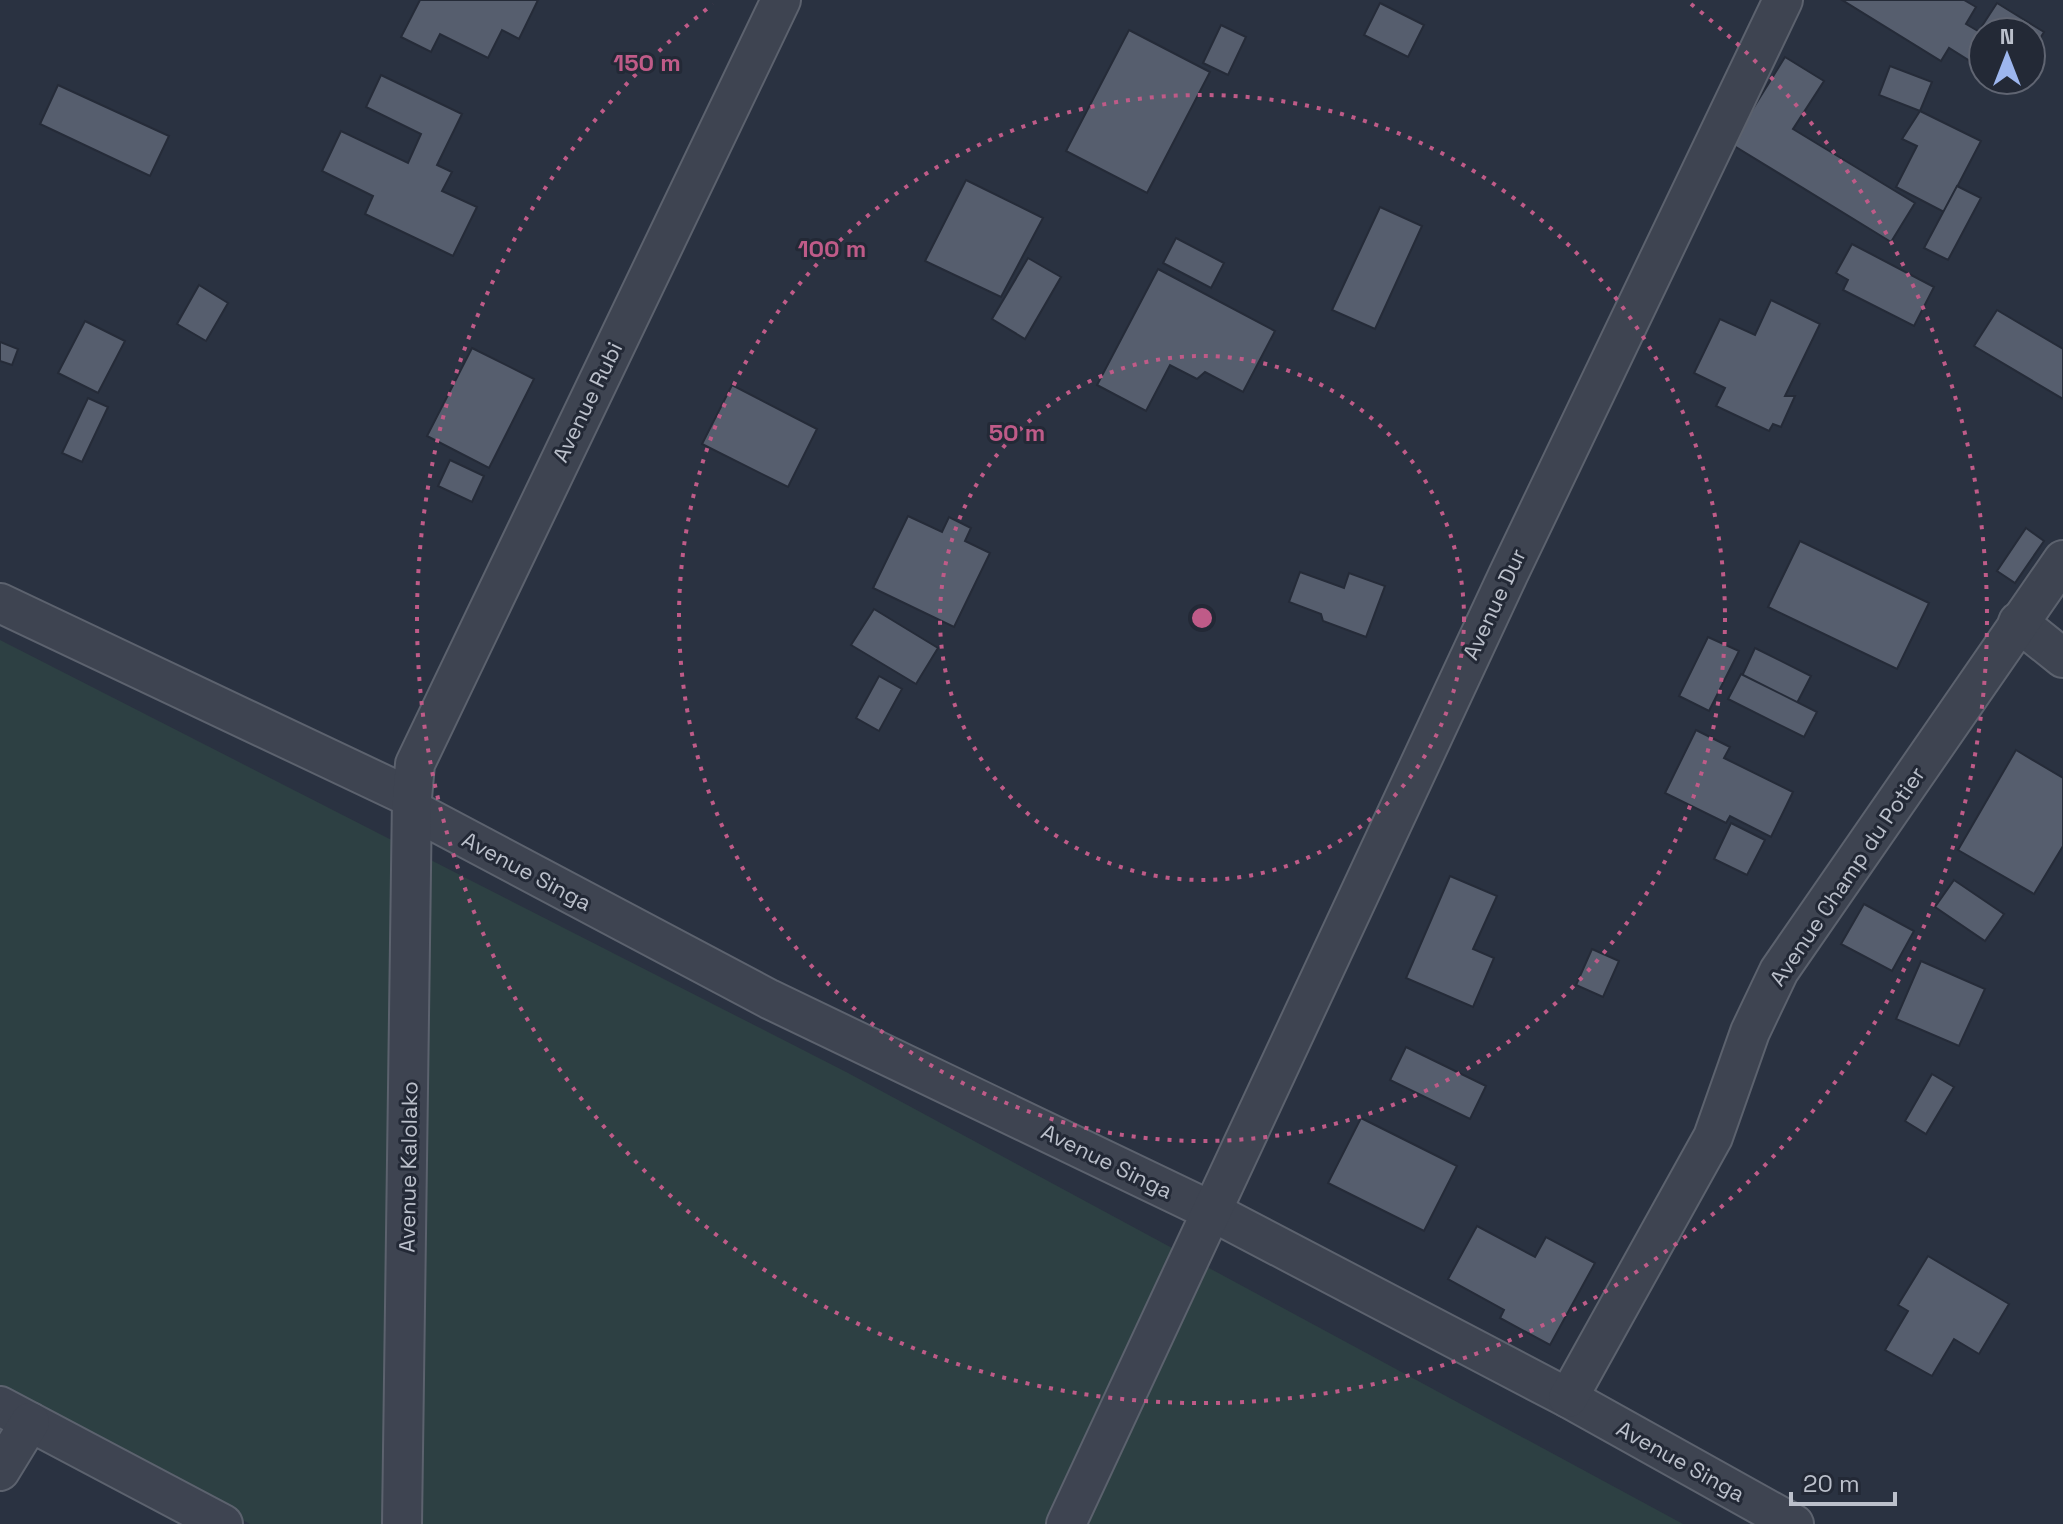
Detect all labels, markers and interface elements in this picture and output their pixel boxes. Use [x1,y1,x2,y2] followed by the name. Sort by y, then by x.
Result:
[1967,16,2047,96] north arrow
[2000,22,2014,50] text: N
[613,47,681,78] text: 150 m
[798,233,866,264] text: 100 m
[546,337,628,467] street label: Avenue Rubi
[989,417,1045,448] text: 50 m
[1456,544,1532,664] street label: Avenue Dur
[1188,604,1216,632] centre of rings
[1763,761,1931,991] street label: Avenue Champ du Potier
[458,825,597,917] street label: Avenue Singa
[393,1081,423,1253] street label: Avenue Kalolako
[1037,1117,1177,1205] street label: Avenue Singa
[1612,1414,1750,1508] street label: Avenue Singa
[1791,1456,1895,1506] scale bar
[1803,1468,1860,1499] text: 20 m

